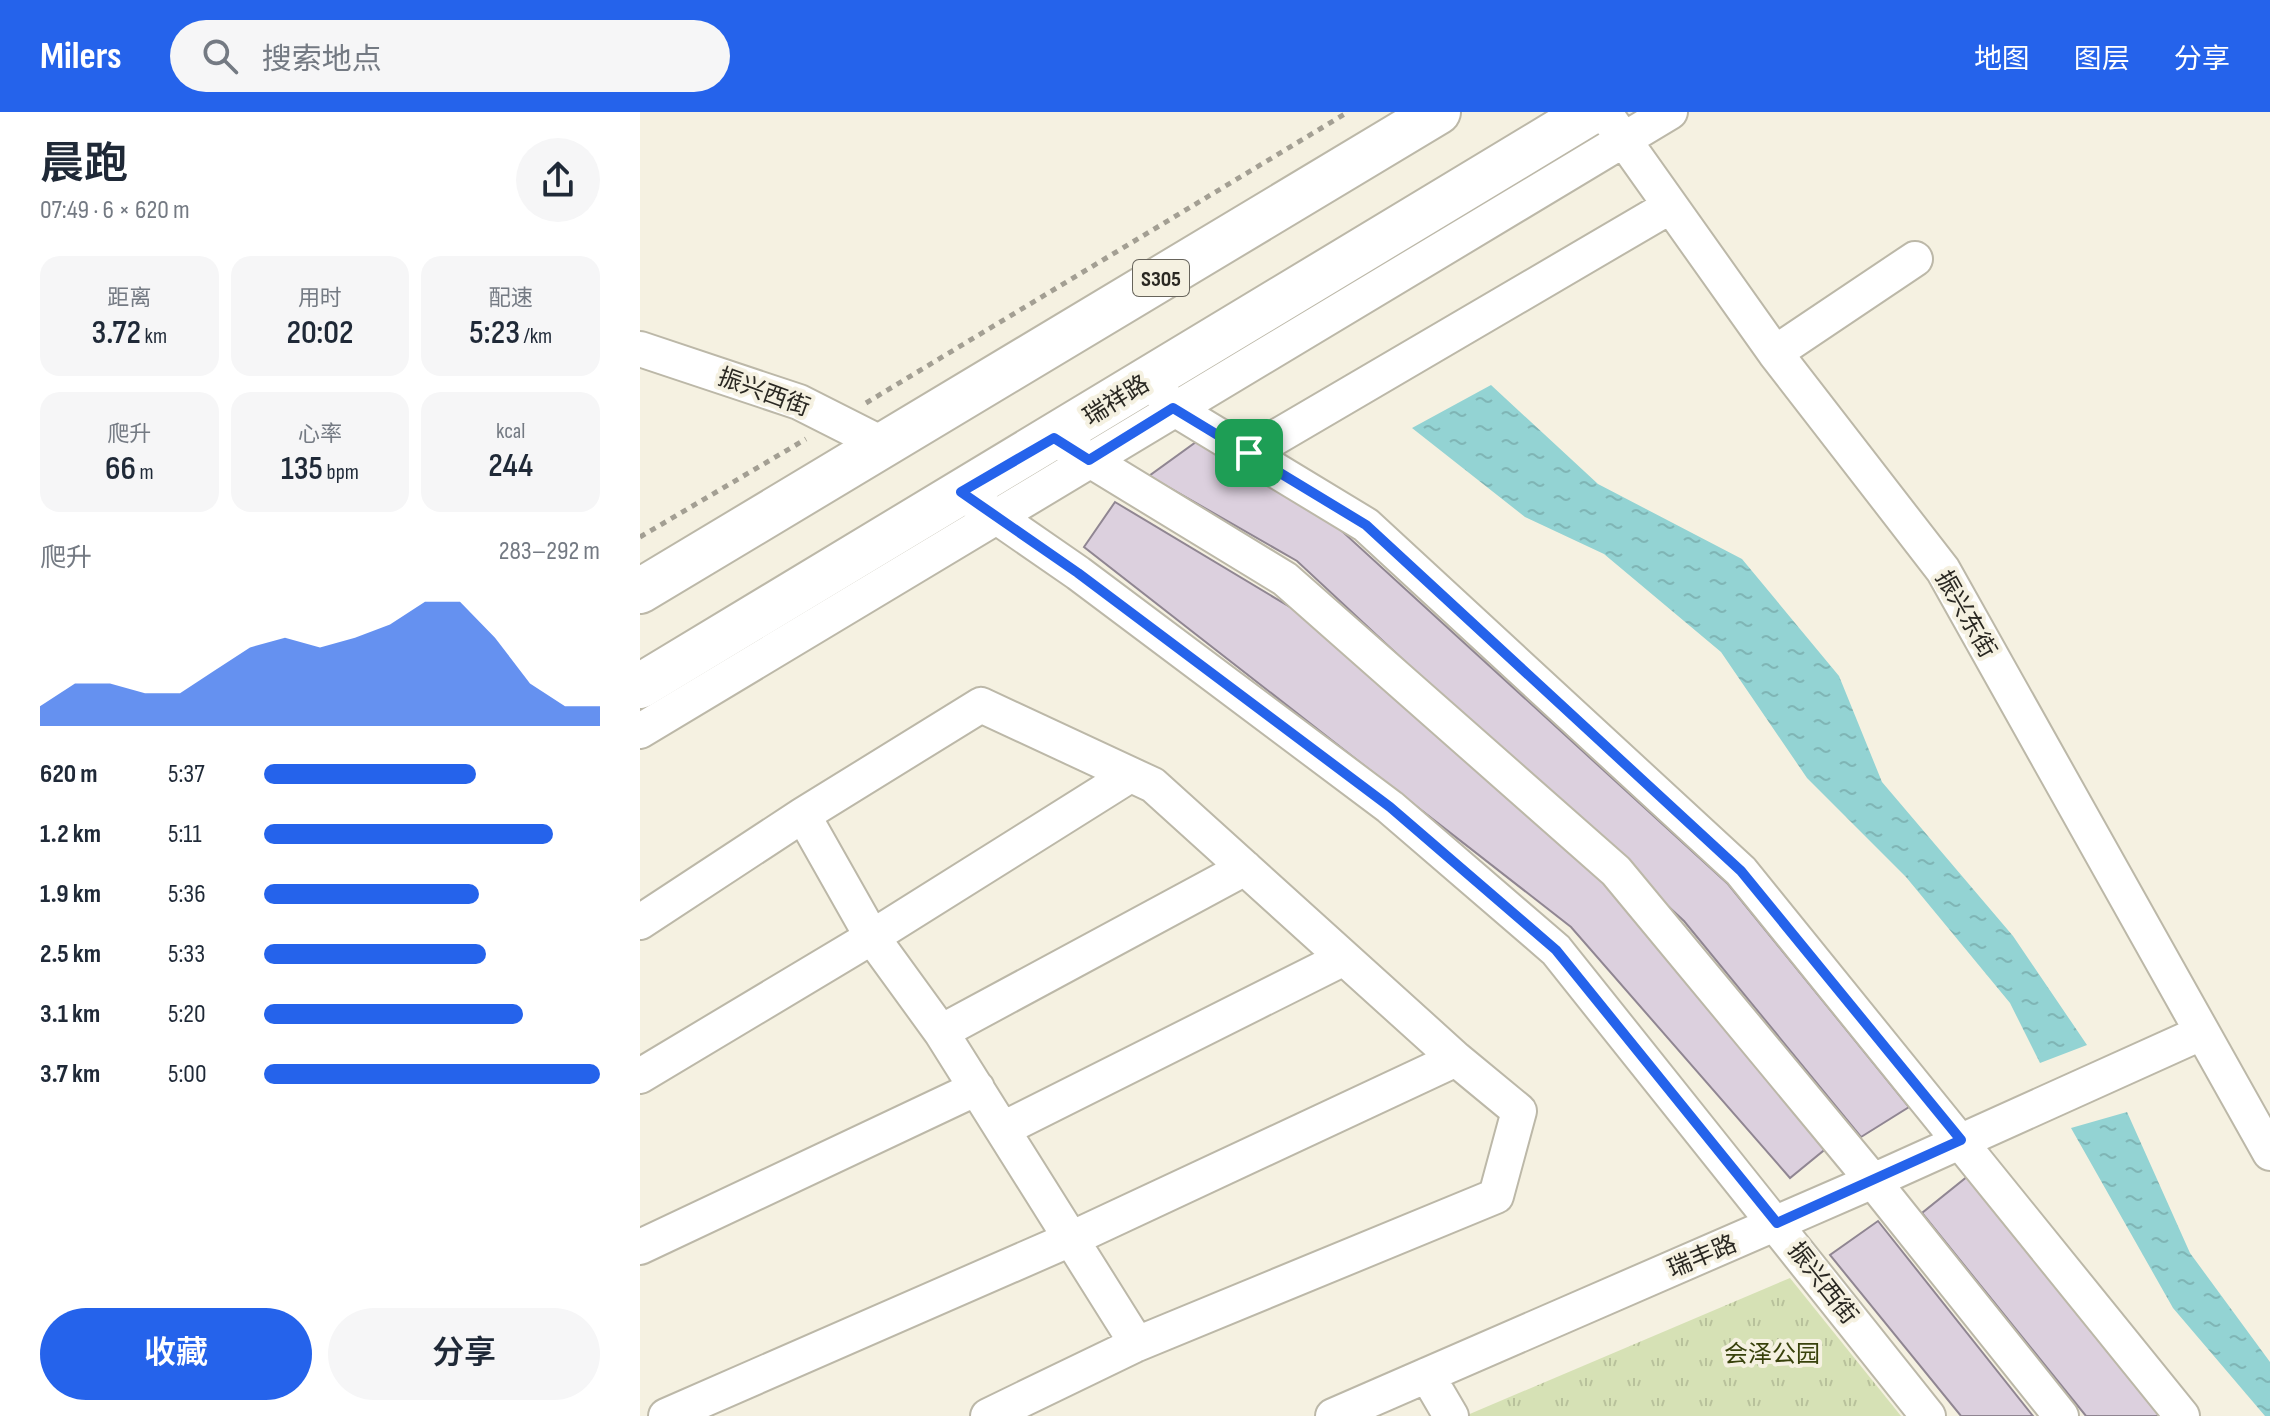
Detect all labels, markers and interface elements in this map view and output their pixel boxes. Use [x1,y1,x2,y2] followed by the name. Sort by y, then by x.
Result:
[170,20,730,92] search box
[40,34,122,79] text: Milers
[198,34,242,78] icon: search
[262,42,382,78] text: 搜索地点
[1974,43,2030,76] text: 地图
[2074,43,2130,76] text: 图层
[2174,43,2230,76] text: 分享
[40,138,128,191] text: 晨跑
[516,138,600,222] button: share
[40,195,190,226] text: 07:49 · 6 × 620 m
[1133,260,1189,296] road number: S305
[107,285,151,312] text: 距离
[298,285,342,312] text: 用时
[489,285,533,312] text: 配速
[92,312,141,353] text: 3.72
[286,312,354,353] text: 20:02
[469,312,520,353] text: 5:23
[141,323,167,350] text: km
[520,323,552,350] text: /km
[714,362,814,423] street label: 振兴西街
[1078,369,1154,432] street label: 瑞祥路
[496,418,525,445] text: kcal
[1215,419,1283,487] pin
[107,421,151,448] text: 爬升
[298,421,342,448] text: 心率
[1227,431,1271,475] icon: arrive
[488,445,533,486] text: 244
[105,448,136,489] text: 66
[281,448,323,489] text: 135
[136,459,154,486] text: m
[323,459,359,486] text: bpm
[499,536,600,567] text: 283–292 m
[40,543,92,574] text: 爬升
[1929,565,2002,663] street label: 振兴东街
[40,759,97,790] text: 620 m
[168,759,205,790] text: 5:37
[40,819,101,850] text: 1.2 km
[168,819,202,850] text: 5:11
[40,879,101,910] text: 1.9 km
[168,879,206,910] text: 5:36
[40,939,101,970] text: 2.5 km
[168,939,205,970] text: 5:33
[40,999,100,1030] text: 3.1 km
[168,999,206,1030] text: 5:20
[40,1059,100,1090] text: 3.7 km
[168,1059,207,1090] text: 5:00
[1663,1229,1741,1284] street label: 瑞丰路
[1782,1237,1864,1330] street label: 振兴西街
[40,1308,312,1400] button: 收藏
[328,1308,600,1400] button: 分享
[1724,1340,1820,1369] park label: 会泽公园

